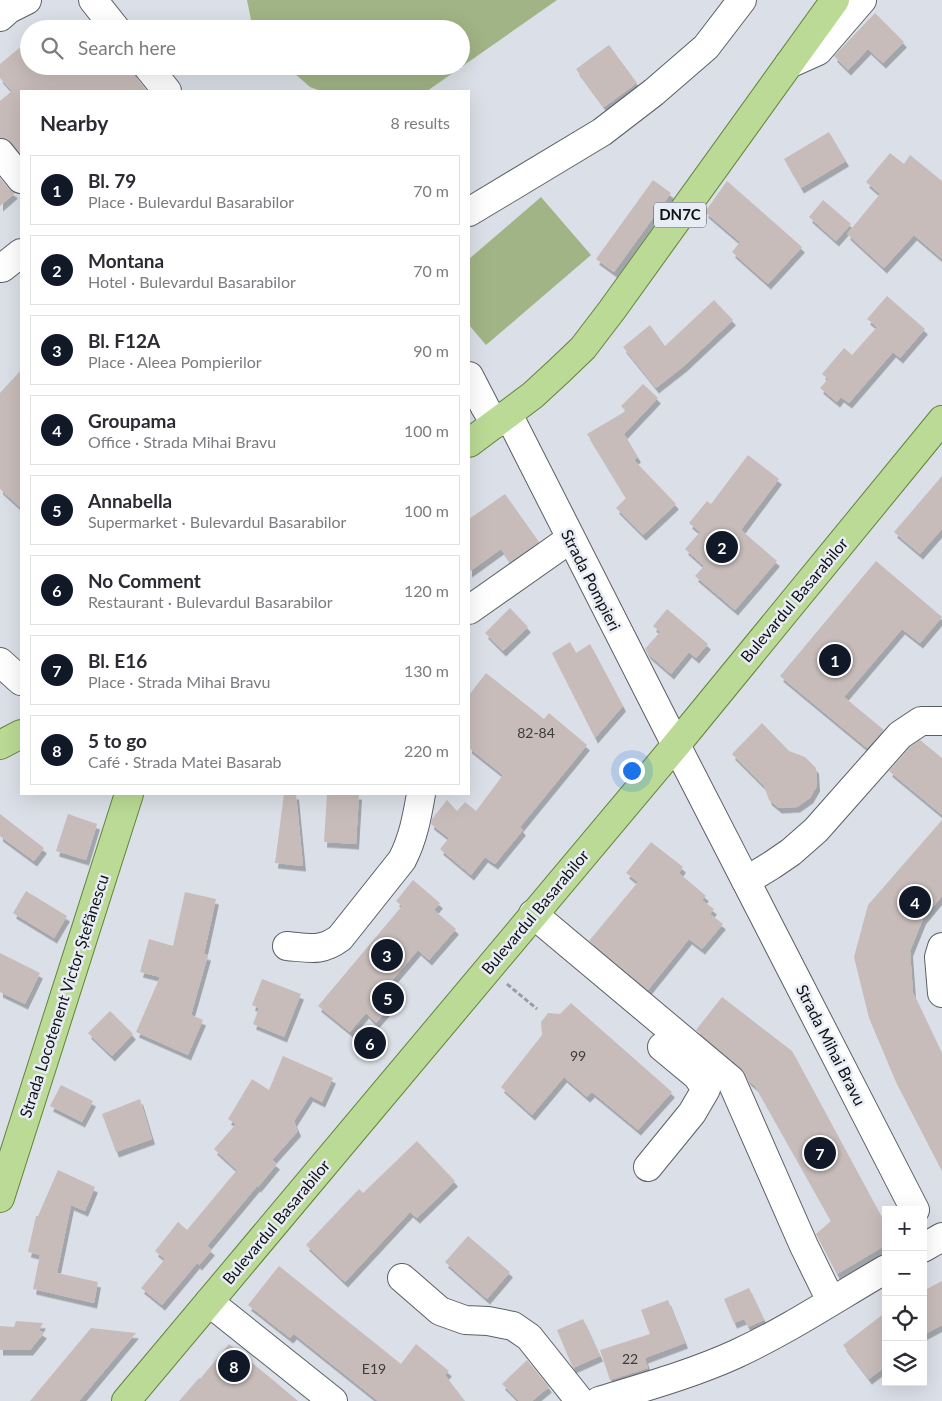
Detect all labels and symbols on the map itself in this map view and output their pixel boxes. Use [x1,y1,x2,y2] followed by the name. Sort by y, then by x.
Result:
[654,202,706,228] road number: DN7C
[558,526,625,634] street label: Strada Pompieri
[706,528,738,566] pin: 2
[736,533,851,666] street label: Bulevardul Basarabilor
[819,641,851,679] pin: 1
[517,724,555,741] house number: 82-84
[619,758,645,784] your location
[477,845,592,978] street label: Bulevardul Basarabilor
[15,872,112,1120] street label: Strada Locotenent Victor Ștefănescu
[899,883,931,921] pin: 4
[371,936,403,974] pin: 3
[372,979,404,1017] pin: 5
[793,981,870,1108] street label: Strada Mihai Bravu
[354,1024,386,1062] pin: 6
[570,1047,586,1064] house number: 99
[804,1134,836,1172] pin: 7
[218,1155,333,1288] street label: Bulevardul Basarabilor
[218,1347,250,1385] pin: 8
[622,1350,638,1367] house number: 22
[362,1360,386,1377] house number: E19

